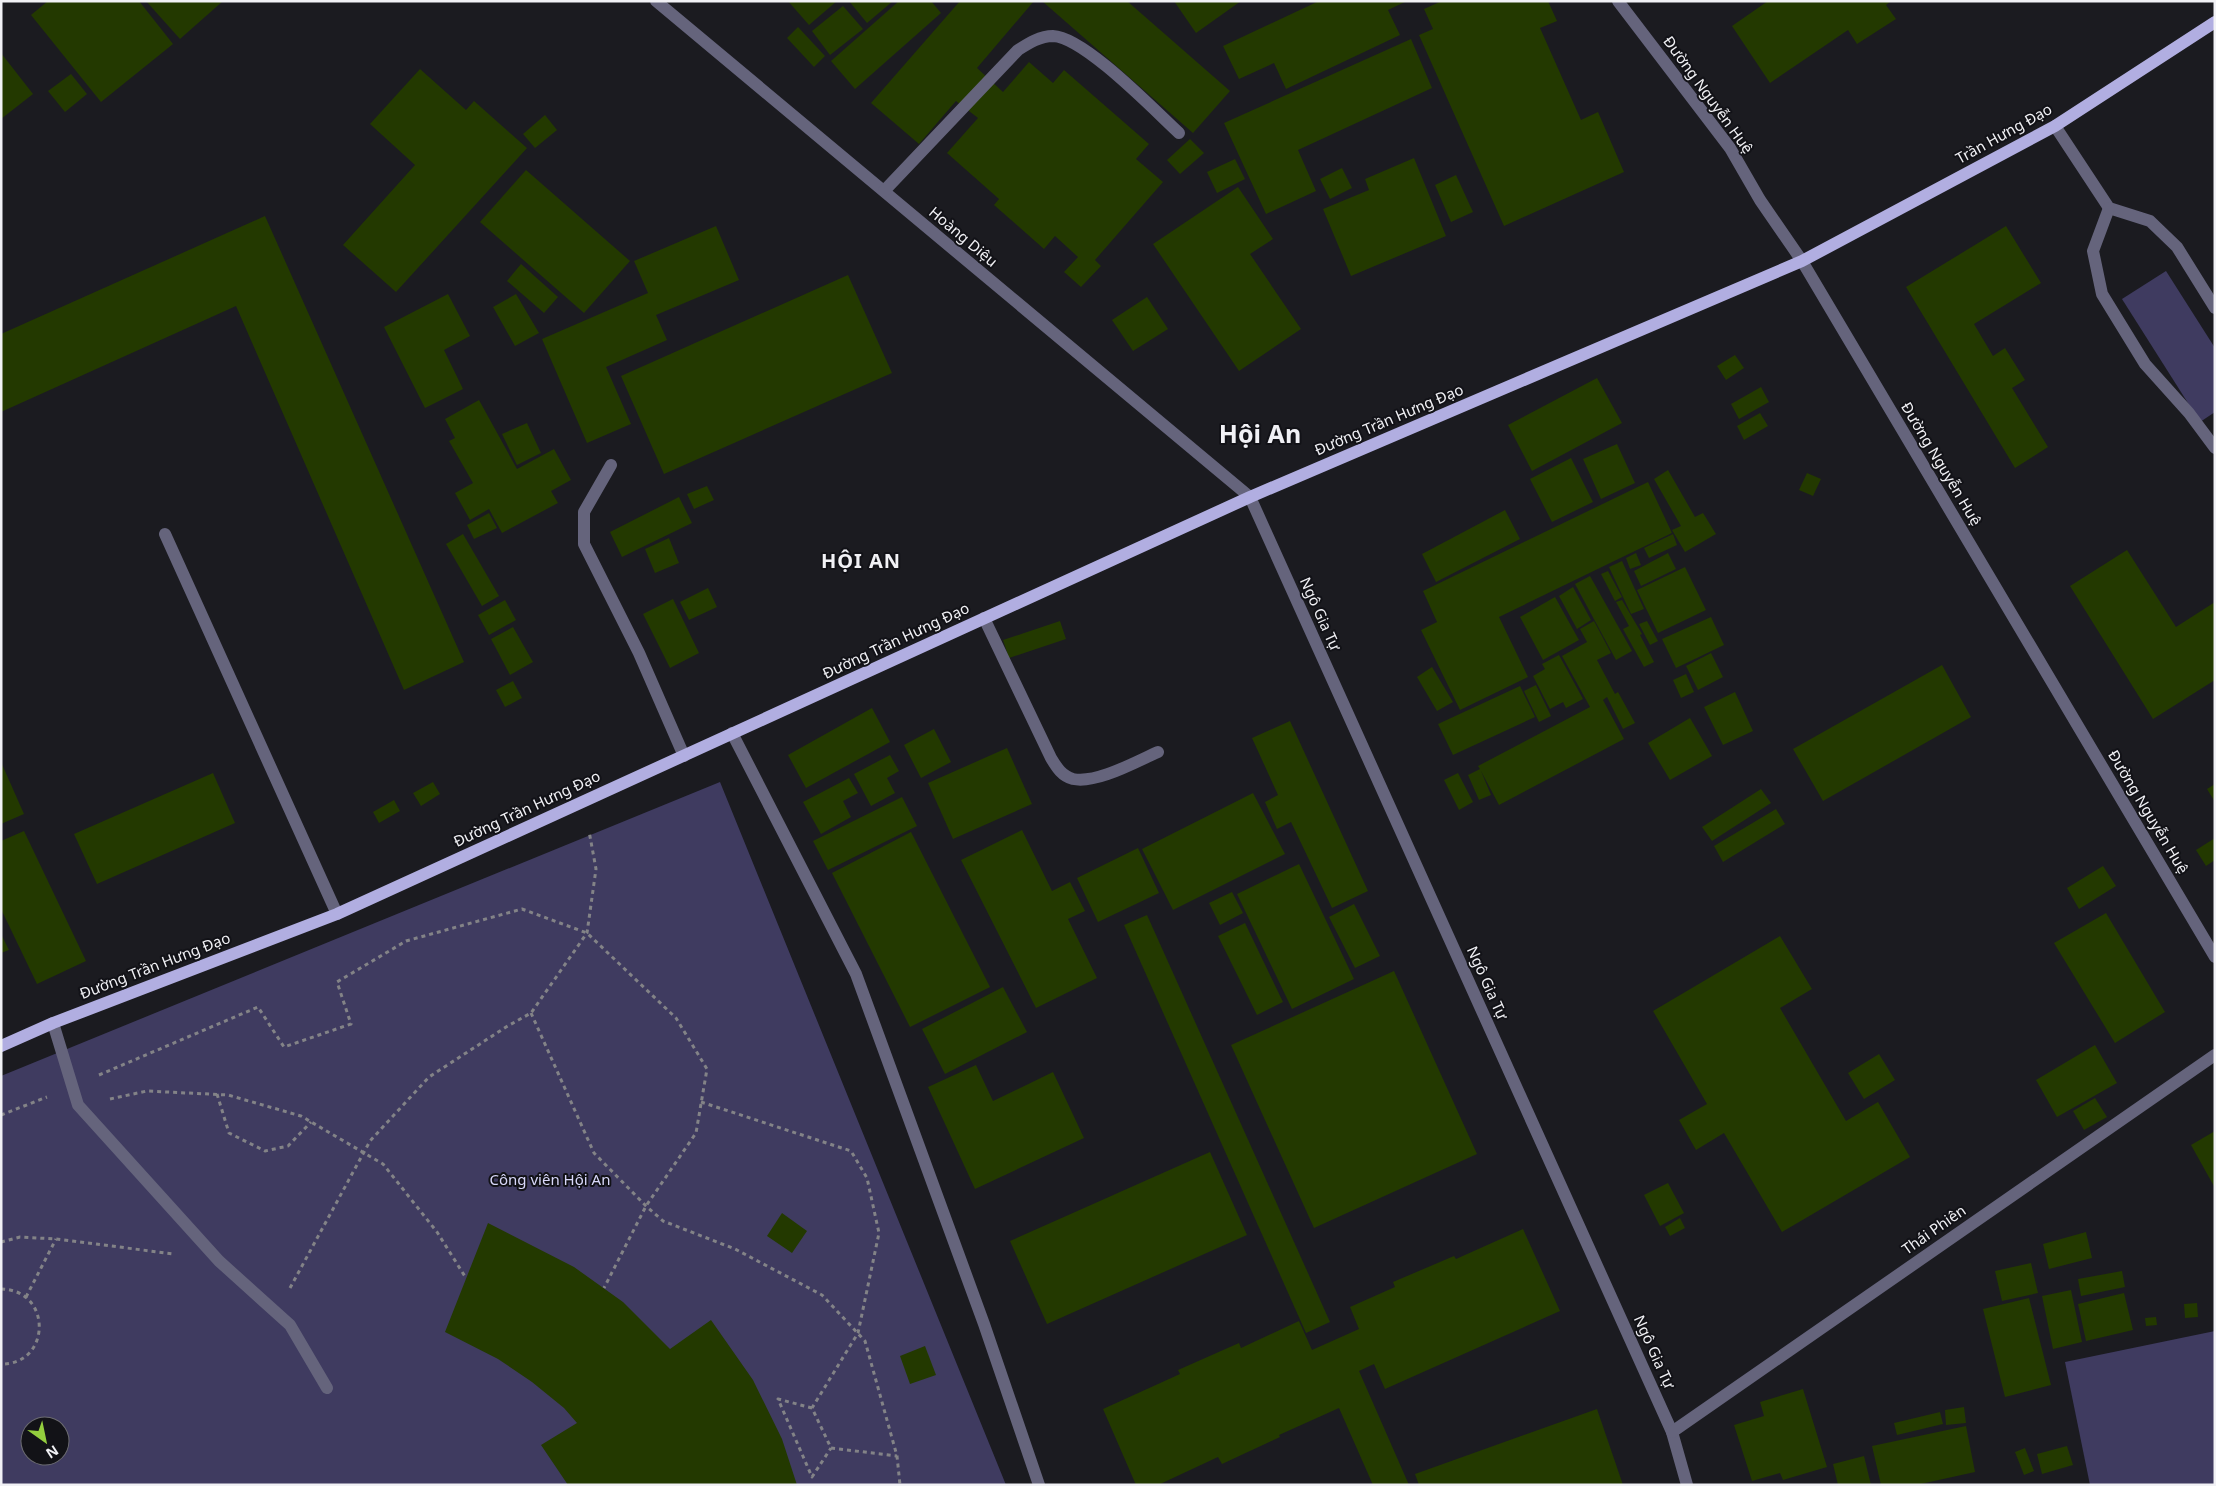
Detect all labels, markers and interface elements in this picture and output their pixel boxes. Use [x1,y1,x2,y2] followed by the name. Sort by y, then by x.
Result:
[1659,32,1758,157] street label: Đường Nguyễn Huệ
[1952,98,2055,168] street label: Trần Hưng Đạo
[925,202,1002,271] street label: Hoàng Diệu
[1311,379,1466,460] street label: Đường Trần Hưng Đạo
[1897,398,1987,529] street label: Đường Nguyễn Huệ
[1219,416,1301,450] district label: Hội An
[821,547,901,574] district label: HỘI AN
[1296,574,1346,654] street label: Ngô Gia Tự
[819,597,972,683] street label: Đường Trần Hưng Đạo
[2104,746,2194,877] street label: Đường Nguyễn Huệ
[450,765,603,851] street label: Đường Trần Hưng Đạo
[76,927,233,1003] street label: Đường Trần Hưng Đạo
[1463,943,1513,1023] street label: Ngô Gia Tự
[490,1169,610,1189] park label: Công viên Hội An
[1897,1200,1969,1259] street label: Thái Phiên
[1630,1312,1680,1392] street label: Ngô Gia Tự
[20,1416,70,1466] north arrow
[42,1441,62,1463] text: N

